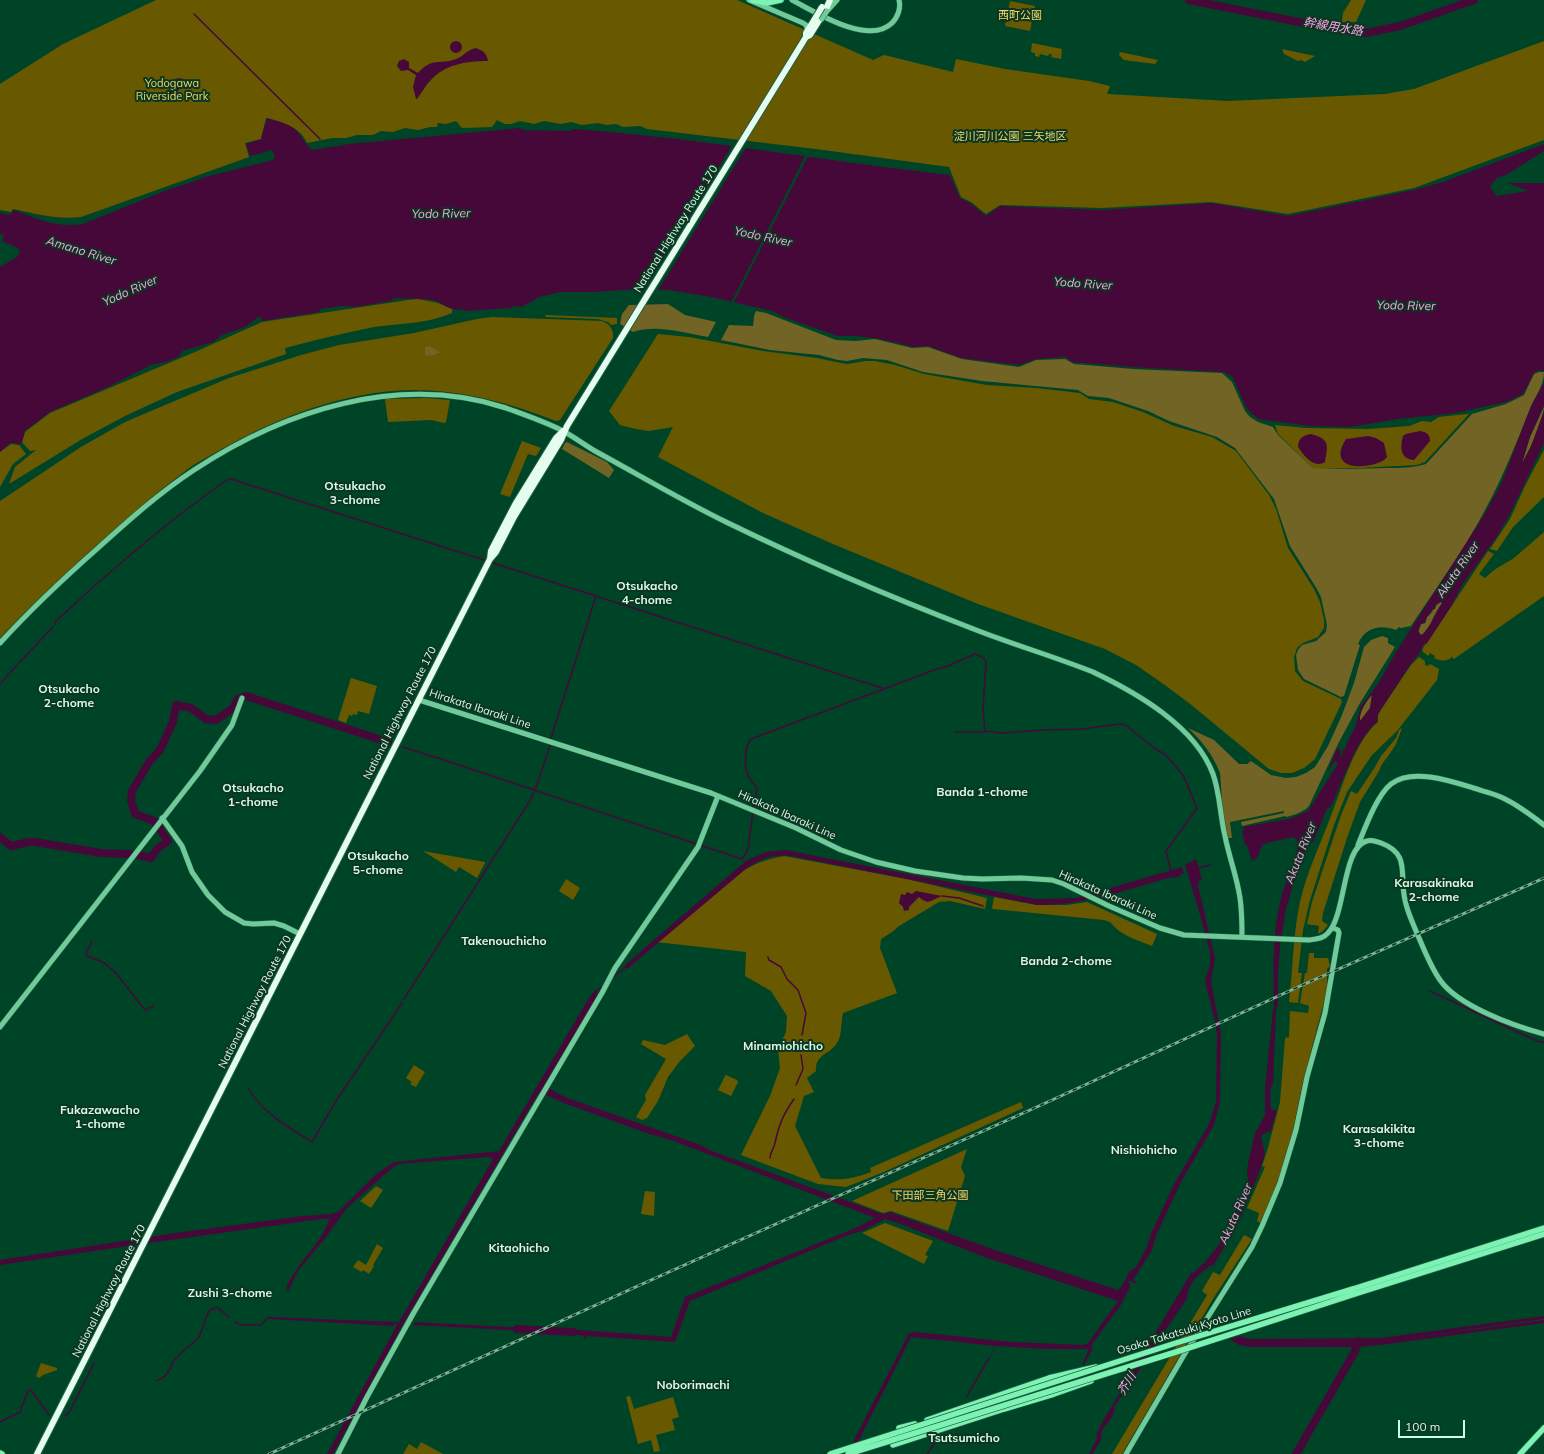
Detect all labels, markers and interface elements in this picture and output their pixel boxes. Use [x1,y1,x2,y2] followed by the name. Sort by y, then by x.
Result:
[998,9,1042,23] park label: 西町公園
[1302,15,1364,39] water label: 幹線用水路
[136,77,208,103] park label: Yodogawa Riverside Park
[954,130,1066,144] park label: 淀川河川公園 三矢地区
[631,163,721,295] street label: National Highway Route 170
[412,206,470,222] water label: Yodo River
[733,224,793,250] water label: Yodo River
[45,234,117,268] water label: Amano River
[100,272,160,310] water label: Yodo River
[1053,275,1113,293] water label: Yodo River
[1377,298,1435,314] water label: Yodo River
[324,479,386,507] district label: Otsukacho 3-chome
[1434,539,1482,601] water label: Akuta River
[616,579,678,607] district label: Otsukacho 4-chome
[361,644,439,782] street label: National Highway Route 170
[38,682,100,710] district label: Otsukacho 2-chome
[428,686,532,732] street label: Hirakata Ibaraki Line
[222,781,284,809] district label: Otsukacho 1-chome
[936,785,1028,799] district label: Banda 1-chome
[736,787,838,843] street label: Hirakata Ibaraki Line
[1282,820,1320,886] water label: Akuta River
[347,849,409,877] district label: Otsukacho 5-chome
[1057,867,1159,923] street label: Hirakata Ibaraki Line
[1394,876,1474,904] district label: Karasakinaka 2-chome
[216,933,294,1071] street label: National Highway Route 170
[461,934,547,948] district label: Takenouchicho
[1020,954,1112,968] district label: Banda 2-chome
[743,1039,823,1053] district label: Minamiohicho
[60,1103,140,1131] district label: Fukazawacho 1-chome
[1343,1122,1415,1150] district label: Karasakikita 3-chome
[1111,1143,1177,1157] district label: Nishiohicho
[1216,1181,1256,1247] water label: Akuta River
[892,1189,968,1203] park label: 下田部三角公園
[70,1222,148,1360] street label: National Highway Route 170
[489,1241,549,1255] district label: Kitaohicho
[188,1286,272,1300] district label: Zushi 3-chome
[1115,1304,1253,1358] street label: Osaka Takatsuki Kyoto Line
[1115,1370,1139,1398] water label: 芥川
[656,1378,730,1392] district label: Noborimachi
[1400,1412,1467,1438] scale bar
[1405,1419,1440,1434] text: 100 m
[928,1431,1000,1445] district label: Tsutsumicho

